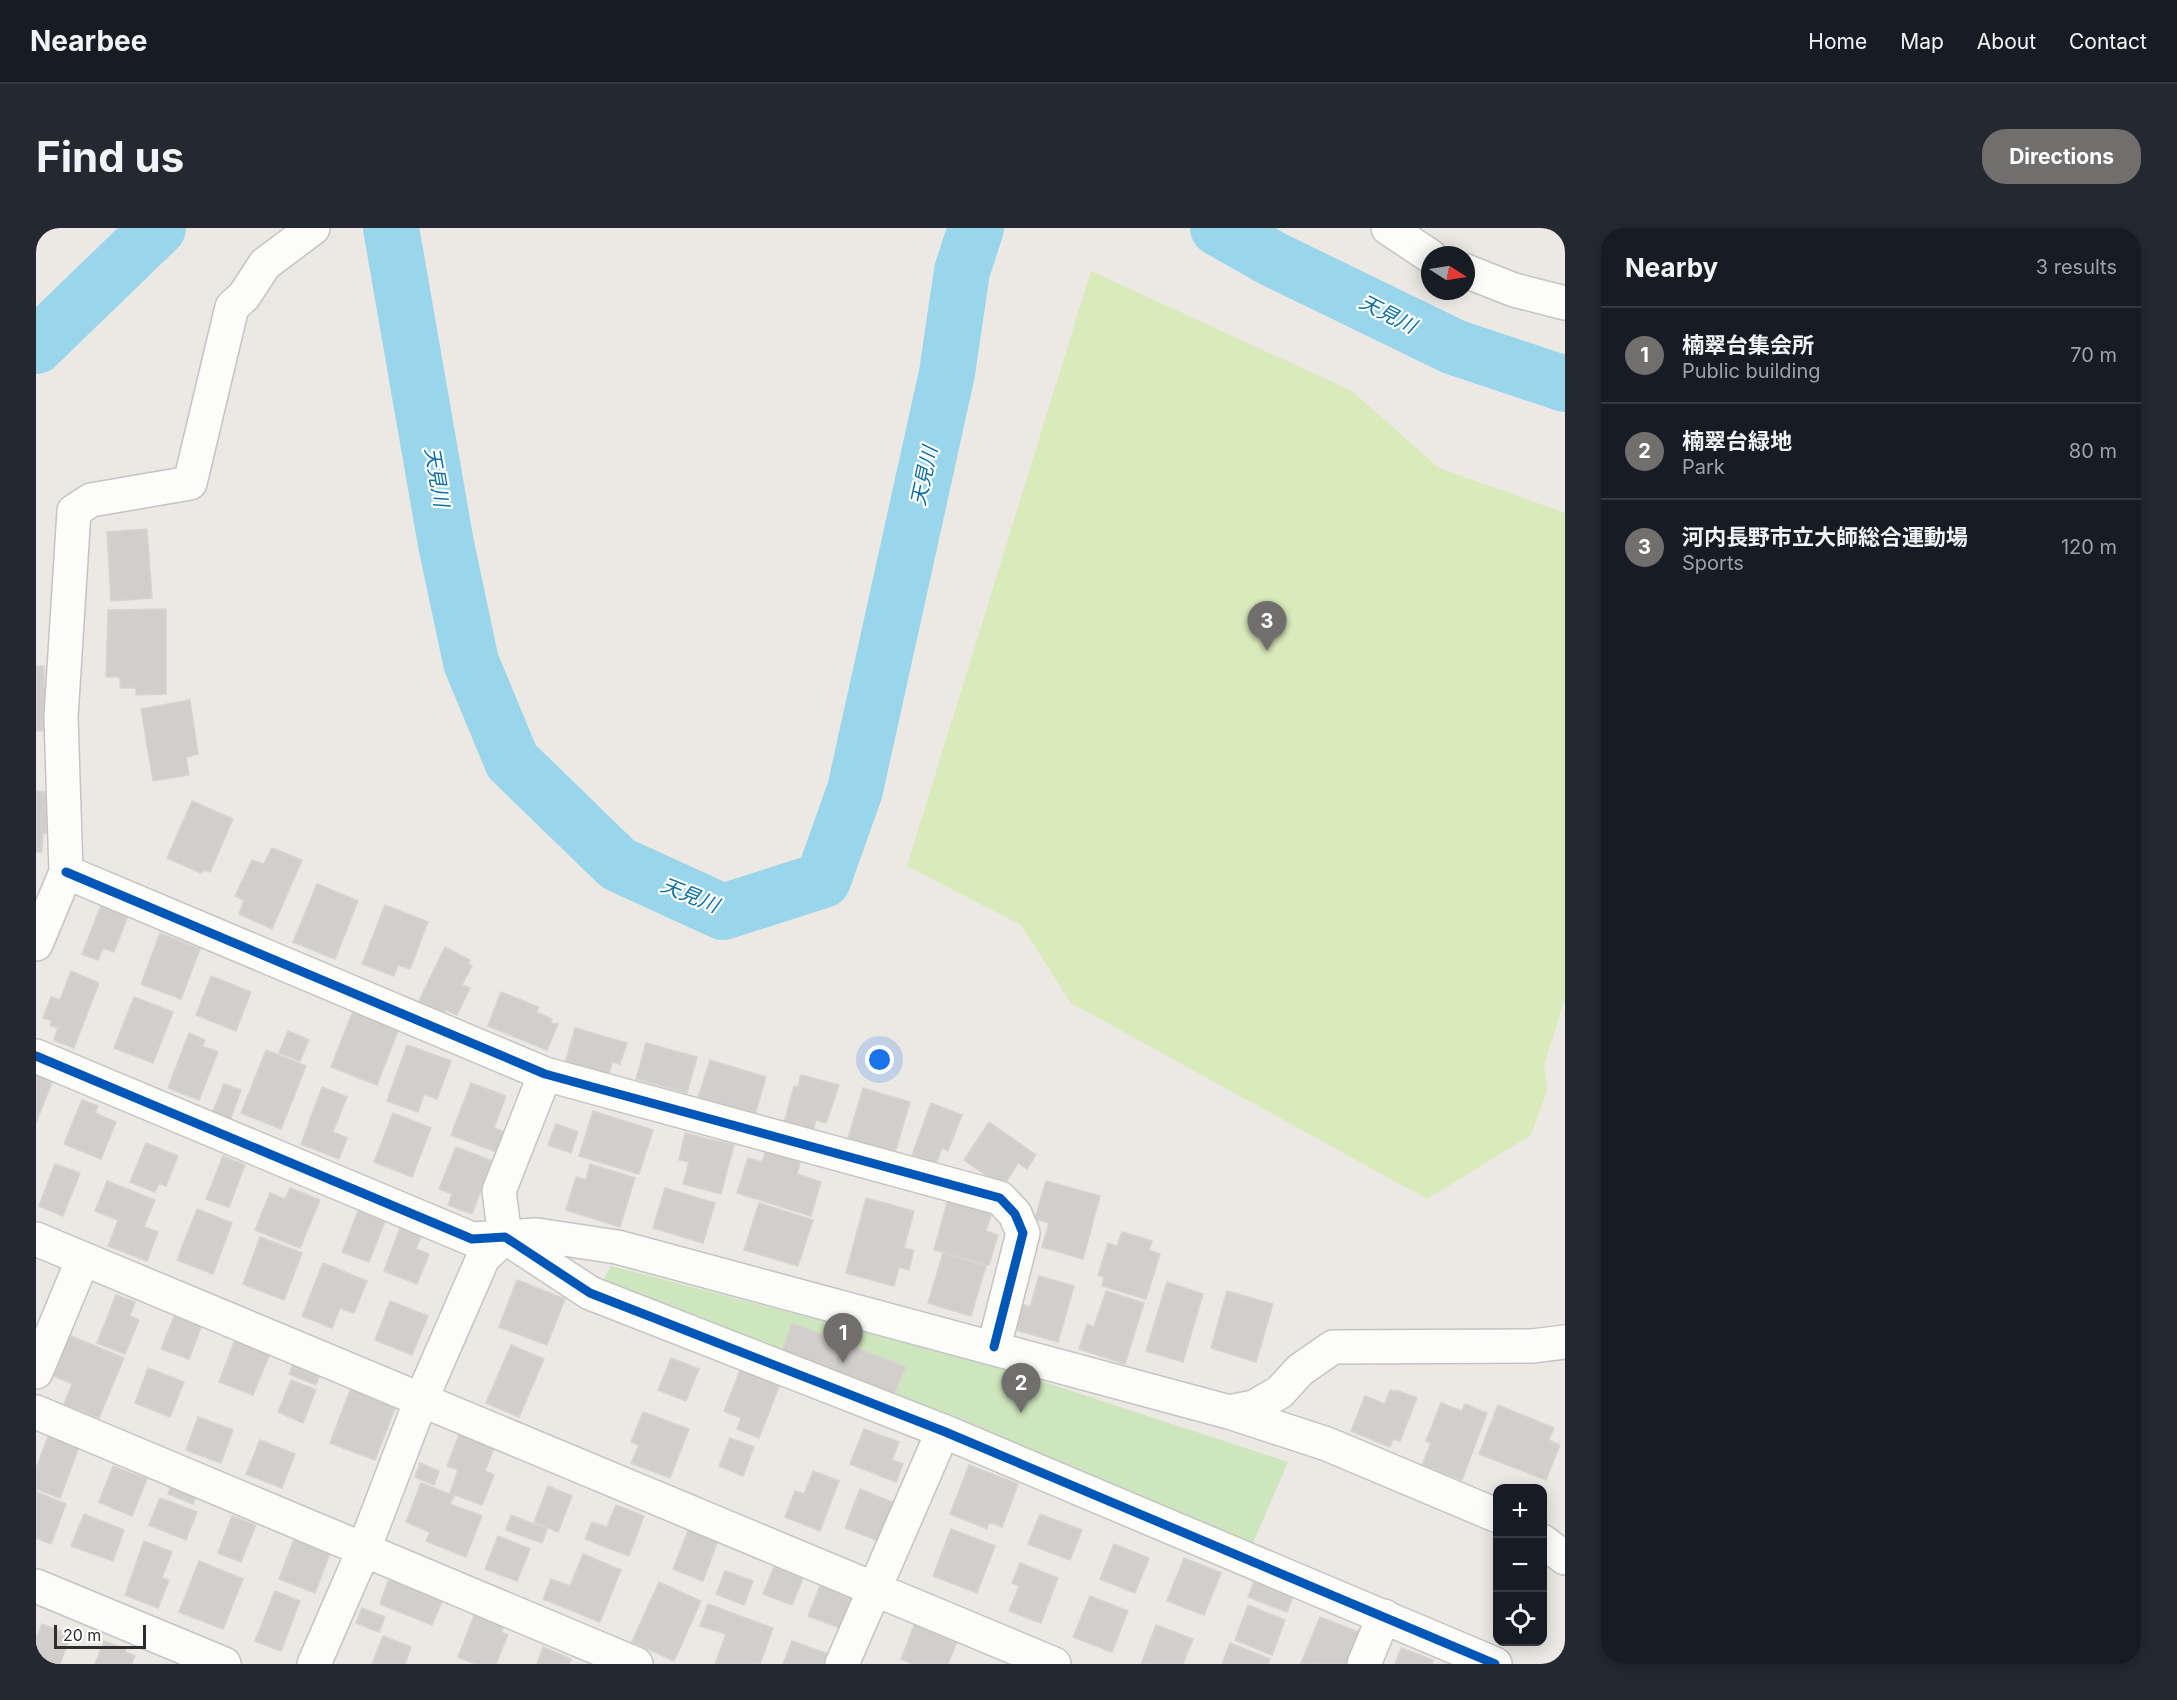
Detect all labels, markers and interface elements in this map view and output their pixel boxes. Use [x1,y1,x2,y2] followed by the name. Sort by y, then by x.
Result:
[30,24,147,58] text: Nearbee
[1808,29,1867,54] text: Home
[1900,29,1944,54] text: Map
[1977,29,2036,54] text: About
[2069,29,2147,54] text: Contact
[1982,129,2141,184] button: Directions
[36,131,184,182] text: Find us
[1421,246,1475,300] north arrow
[1625,252,1718,283] text: Nearby
[2036,255,2117,279] text: 3 results
[1356,290,1422,339] water label: 天見川
[1682,332,1814,358] text: 楠翠台集会所
[1640,343,1649,367] text: 1
[2070,343,2117,367] text: 70 m
[1682,359,1821,383] text: Public building
[1682,428,1792,454] text: 楠翠台緑地
[1638,439,1651,463] text: 2
[2069,439,2117,463] text: 80 m
[906,442,942,508] water label: 天見川
[420,445,454,511] water label: 天見川
[1682,455,1725,479] text: Park
[1682,524,1968,550] text: 河内長野市立大師総合運動場
[1638,535,1651,559] text: 3
[2061,535,2117,559] text: 120 m
[1682,551,1744,575] text: Sports
[1248,602,1286,651] pin: 3
[658,873,724,918] water label: 天見川
[865,1045,894,1074] your location
[824,1314,862,1363] pin: 1
[1002,1364,1040,1413] pin: 2
[1493,1484,1547,1646] map controls
[1493,1484,1547,1538] button: +
[1493,1538,1547,1592] button: −
[1493,1592,1547,1646] button: locate
[54,1622,146,1650] scale bar
[63,1625,101,1645] text: 20 m

